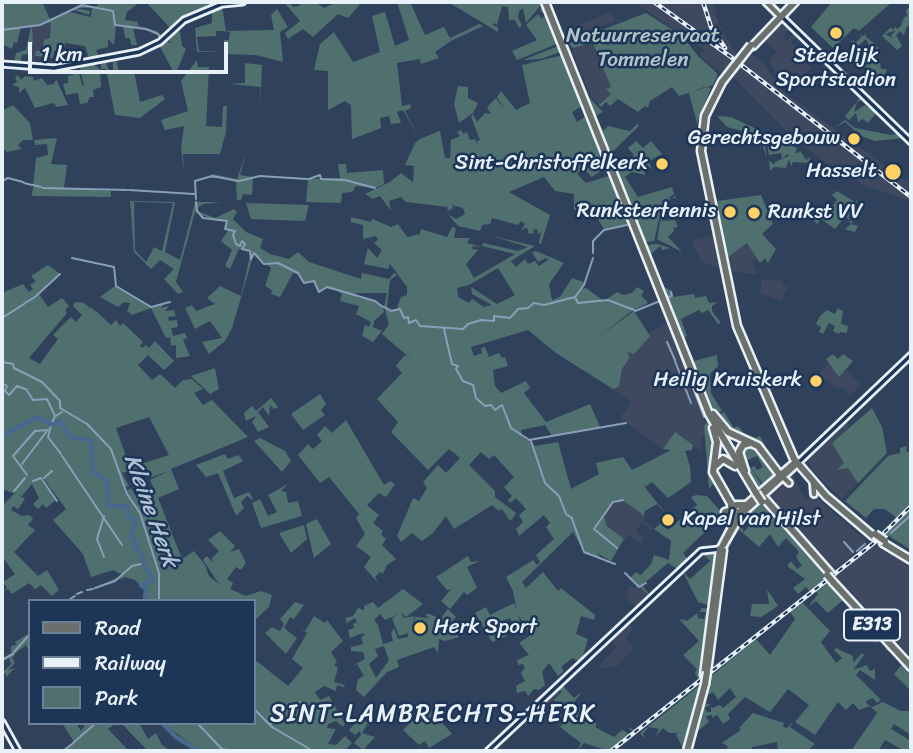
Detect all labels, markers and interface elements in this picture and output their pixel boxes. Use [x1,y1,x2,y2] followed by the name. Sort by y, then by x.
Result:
[566,24,720,74] park label: Natuurreservaat Tommelen
[828,25,844,41] marker: Stedelijk Sportstadion
[32,28,231,72] scale bar
[41,35,83,73] text: 1 km
[776,44,896,94] place label: Stedelijk Sportstadion
[688,126,840,152] place label: Gerechtsgebouw
[846,131,862,147] marker: Gerechtsgebouw
[455,151,648,177] place label: Sint-Christoffelkerk
[654,156,670,172] marker: Sint-Christoffelkerk
[806,159,877,185] place label: Hasselt
[883,162,903,182] marker: Hasselt
[577,199,716,225] place label: Runkstertennis
[768,200,863,226] place label: Runkst VV
[722,204,738,220] marker: Runkstertennis
[746,205,762,221] marker: Runkst VV
[654,368,802,394] place label: Heilig Kruiskerk
[808,373,824,389] marker: Heilig Kruiskerk
[117,451,183,571] water label: Kleine Herk
[682,507,820,533] place label: Kapel van Hilst
[660,512,676,528] marker: Kapel van Hilst
[28,599,256,725] legend
[95,609,140,647] text: Road
[844,610,900,640] road number: E313
[434,615,537,641] place label: Herk Sport
[412,620,428,636] marker: Herk Sport
[95,644,166,682] text: Railway
[95,679,138,717] text: Park
[273,701,593,729] district label: SINT-LAMBRECHTS-HERK

